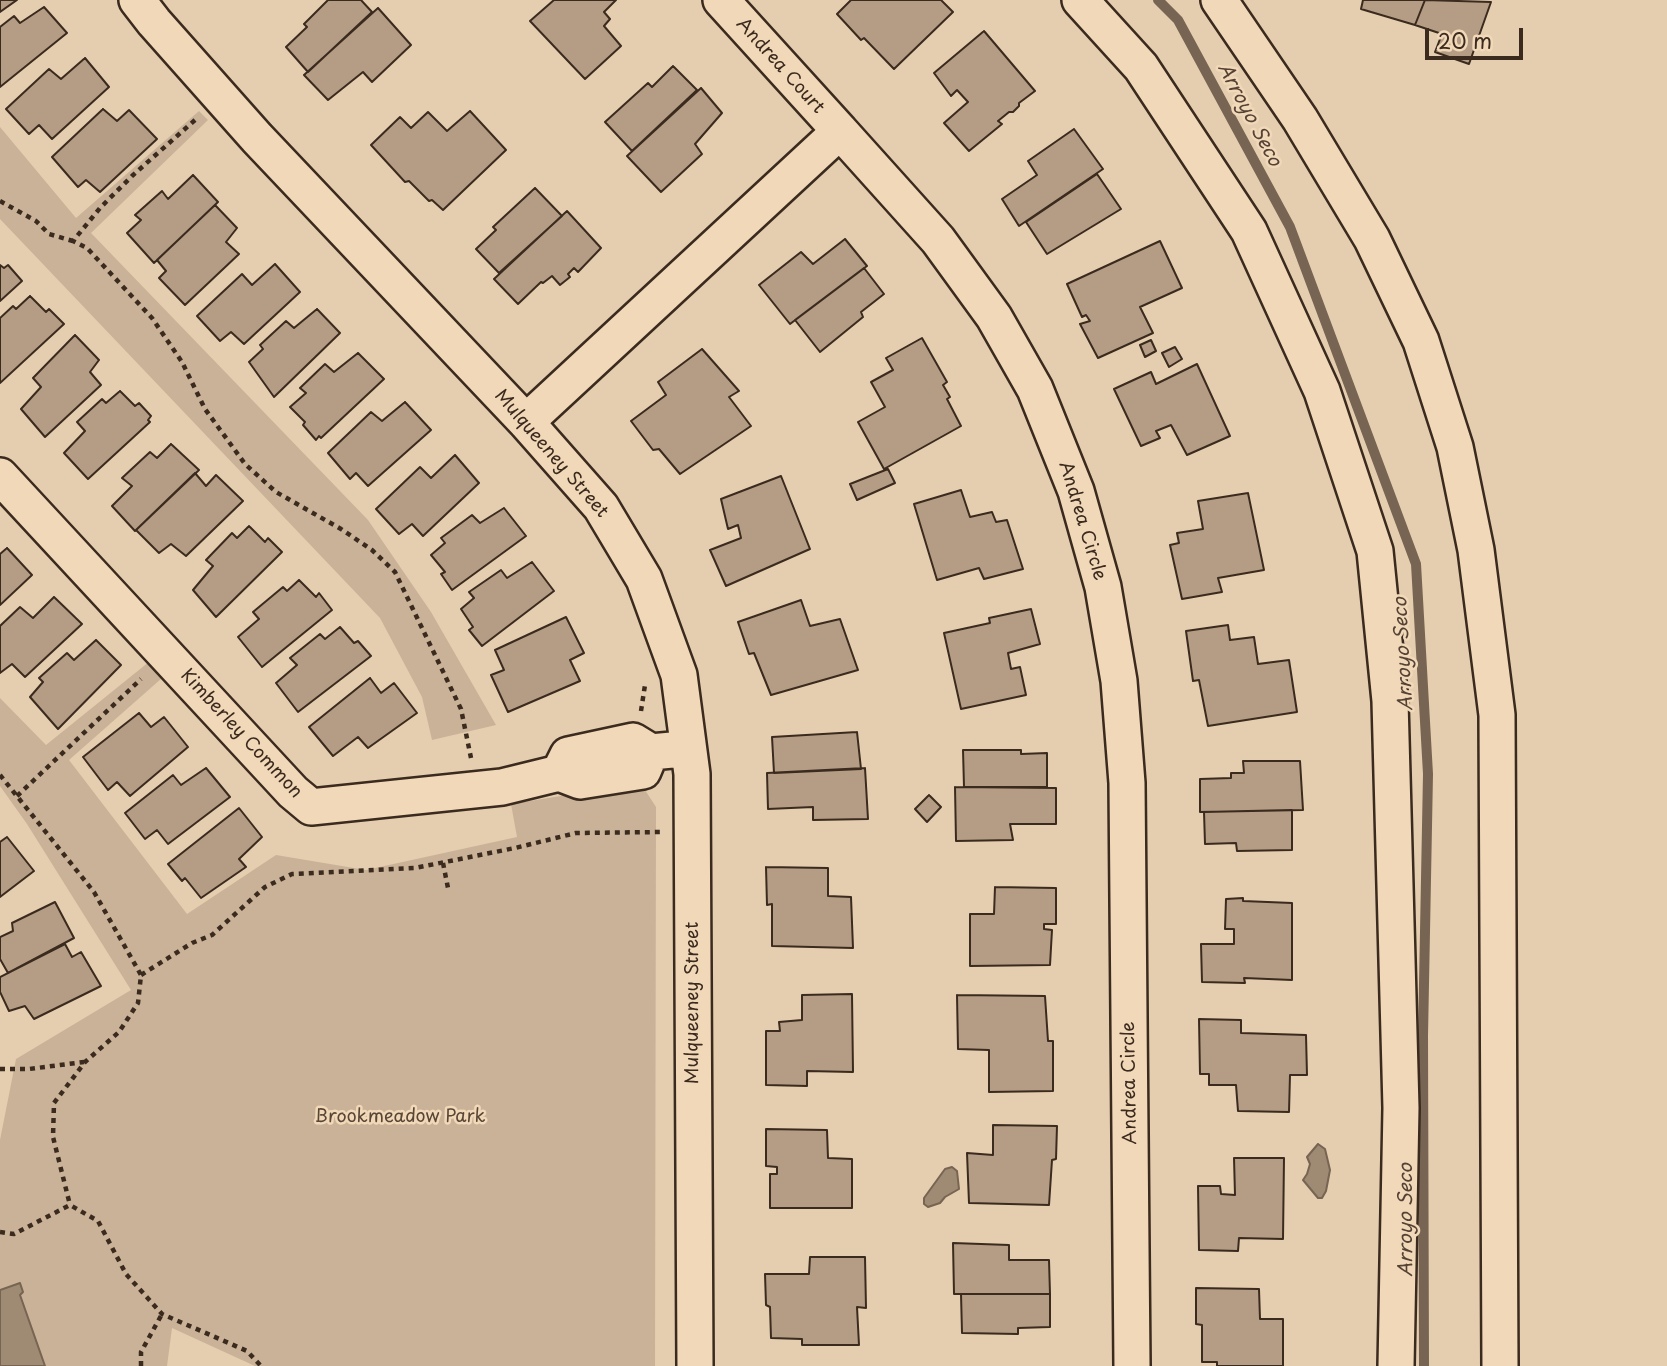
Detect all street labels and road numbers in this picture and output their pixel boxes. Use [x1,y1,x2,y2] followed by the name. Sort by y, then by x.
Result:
[731,14,829,118] street label: Andrea Court
[489,386,613,522] street label: Mulqueeney Street
[1054,459,1110,583] street label: Andrea Circle
[176,665,306,803] street label: Kimberley Common
[682,922,704,1084] street label: Mulqueeney Street
[1118,1021,1142,1145] street label: Andrea Circle

